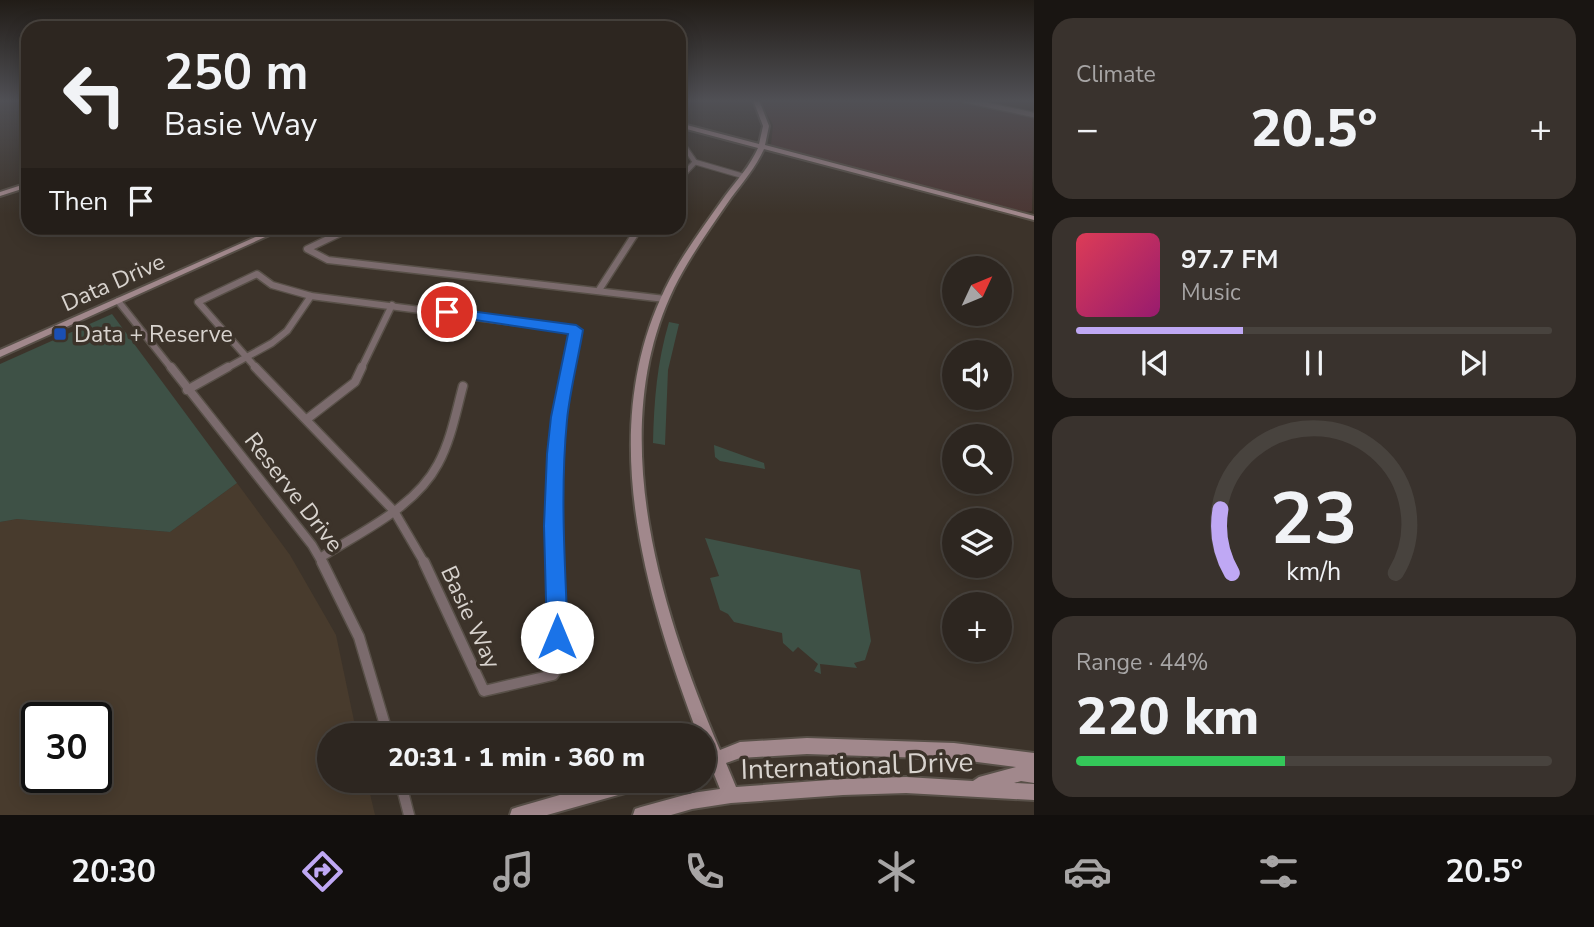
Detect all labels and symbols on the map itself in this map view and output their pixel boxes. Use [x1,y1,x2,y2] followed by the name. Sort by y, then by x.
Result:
[57,246,170,319] street label: Data Drive
[942,256,1012,326] north arrow
[417,282,477,342] pin
[74,319,233,350] place label: Data + Reserve
[52,326,68,342] marker: Data + Reserve
[237,426,350,559] street label: Reserve Drive
[433,561,508,674] street label: Basie Way
[520,600,594,674] position arrow
[21,702,112,793] speed limit sign: 30
[740,743,974,789] street label: International Drive

